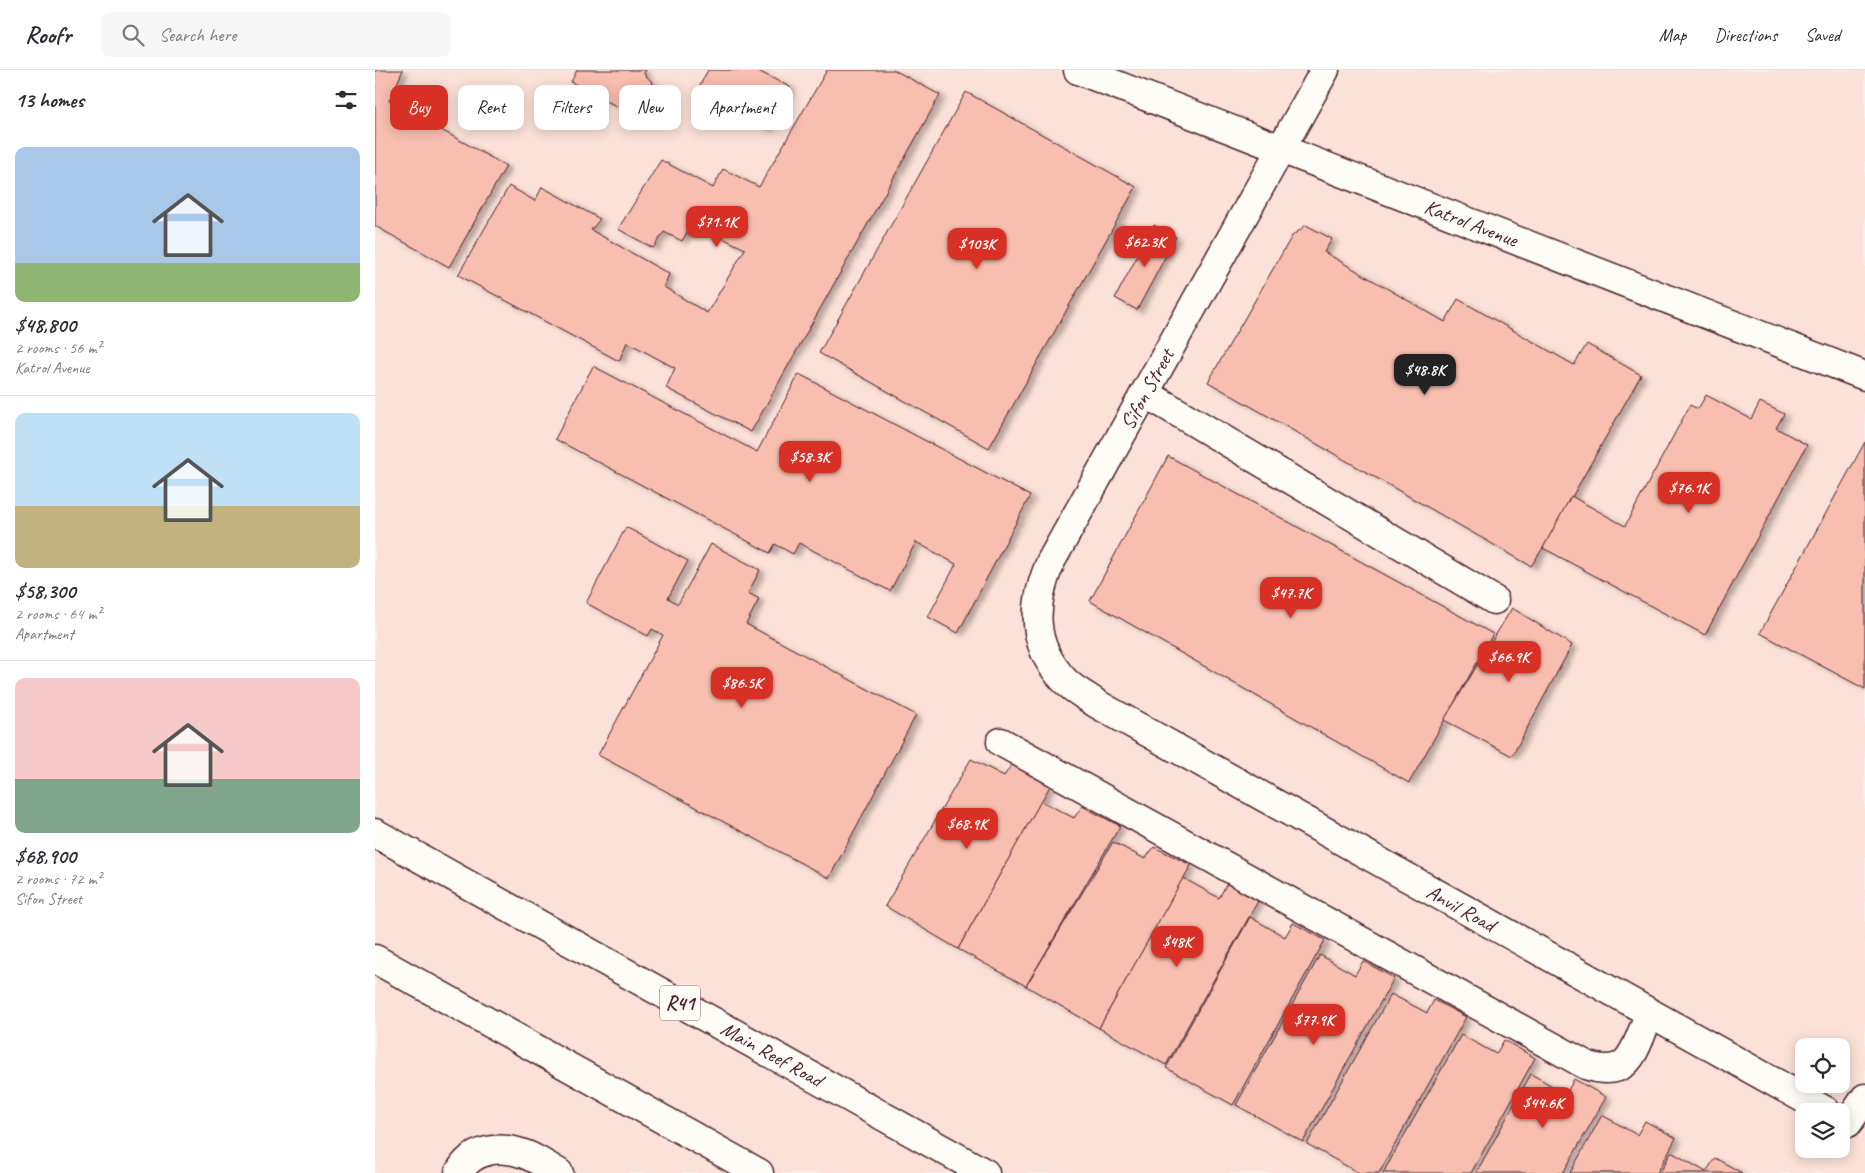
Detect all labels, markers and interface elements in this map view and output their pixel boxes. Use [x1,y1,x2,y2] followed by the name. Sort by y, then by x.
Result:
[101,12,451,57] search box
[25,20,71,50] text: Roofr
[119,21,147,49] icon: search
[159,23,236,47] text: Search here
[1659,24,1686,46] text: Map
[1714,24,1777,46] text: Directions
[1805,24,1840,46] text: Saved
[390,85,448,130] chip: Buy
[458,85,524,130] chip: Rent
[534,85,609,130] chip: Filters
[619,85,681,130] chip: New
[691,85,793,130] chip: Apartment
[332,86,360,114] icon: filters
[15,87,84,113] text: 13 homes
[143,180,233,270] icon: home
[1421,193,1522,253] street label: Katrol Avenue
[676,206,758,248] pin: $71.1K
[697,212,737,232] text: $71.1K
[1104,226,1186,268] pin: $62.3K
[942,228,1012,270] pin: $103K
[1125,232,1165,252] text: $62.3K
[959,234,995,254] text: $103K
[15,312,76,338] text: $48,800
[15,338,101,358] text: 2 rooms · 56 m²
[1114,342,1181,434] street label: Sifon Street
[1384,354,1466,396] pin: $48.8K
[15,358,89,378] text: Katrol Avenue
[1405,360,1445,380] text: $48.8K
[769,440,851,483] pin: $58.3K
[143,445,233,535] icon: home
[790,447,830,467] text: $58.3K
[1648,472,1730,514] pin: $76.1K
[1669,478,1709,498] text: $76.1K
[1250,576,1332,619] pin: $47.7K
[15,578,76,604] text: $58,300
[1271,583,1311,603] text: $47.7K
[15,604,101,624] text: 2 rooms · 64 m²
[15,624,74,644] text: Apartment
[1468,640,1550,683] pin: $66.9K
[1489,647,1529,667] text: $66.9K
[701,666,783,709] pin: $86.5K
[722,673,762,693] text: $86.5K
[143,710,233,800] icon: home
[926,808,1008,850] pin: $68.9K
[947,814,987,834] text: $68.9K
[15,843,76,869] text: $68,900
[15,869,101,889] text: 2 rooms · 72 m²
[1422,879,1503,939] street label: Anvil Road
[15,889,82,909] text: Sifon Street
[1147,926,1207,968] pin: $48K
[1162,932,1192,952] text: $48K
[660,986,700,1020] road number: R41
[1273,1004,1355,1046] pin: $77.9K
[1294,1010,1334,1030] text: $77.9K
[716,1015,830,1094] street label: Main Reef Road
[1795,1038,1850,1158] map controls
[1795,1038,1850,1093] button: locate
[1502,1086,1584,1129] pin: $44.6K
[1523,1093,1563,1113] text: $44.6K
[1795,1103,1850,1158] button: layers

